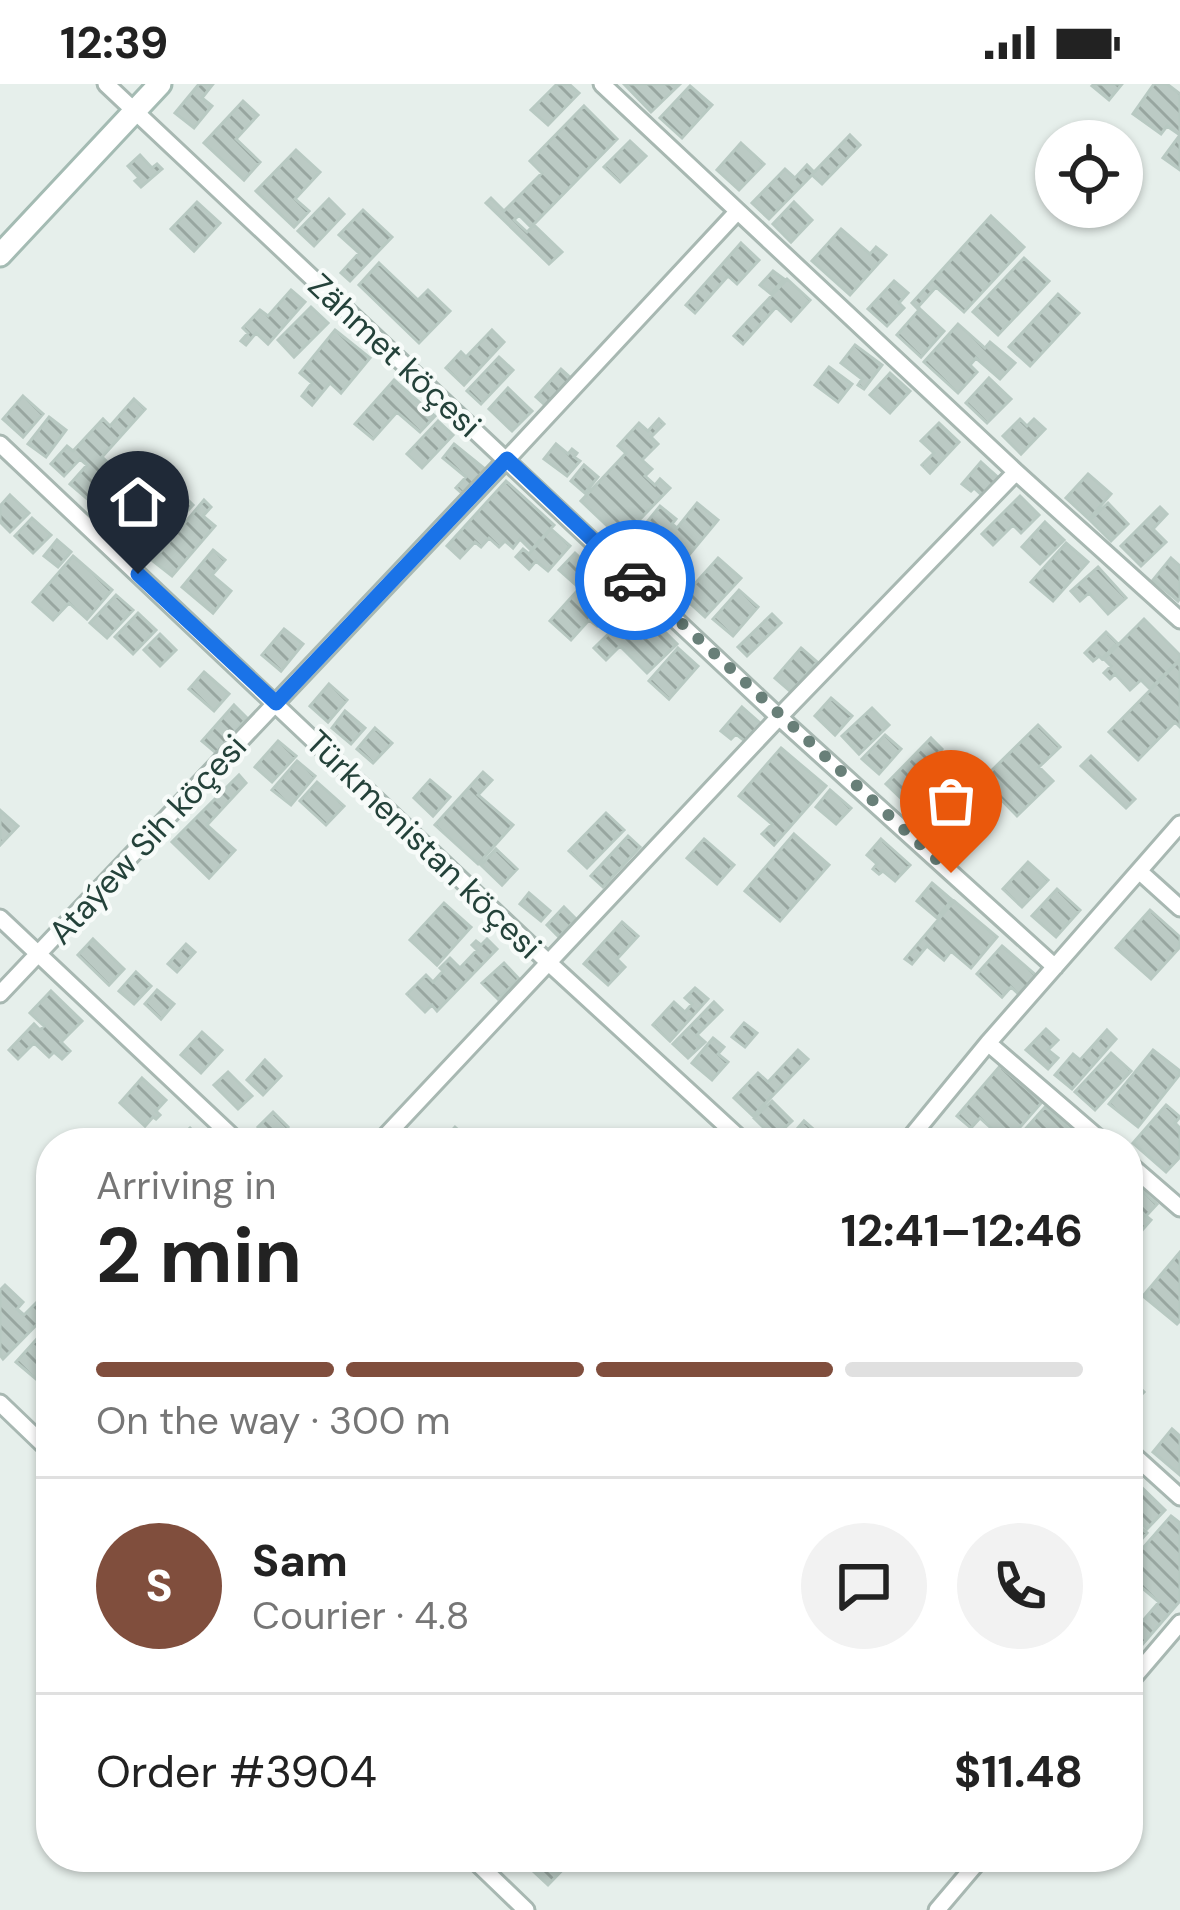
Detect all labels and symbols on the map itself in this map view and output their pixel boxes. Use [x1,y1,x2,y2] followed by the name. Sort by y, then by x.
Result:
[299,264,490,447] street label: Zähmet köçesi
[87,451,189,574] pin
[575,520,695,640] courier
[297,721,551,968] street label: Türkmenistan köçesi
[39,725,256,953] street label: Ataýew Sih köçesi
[900,750,1002,873] pin

